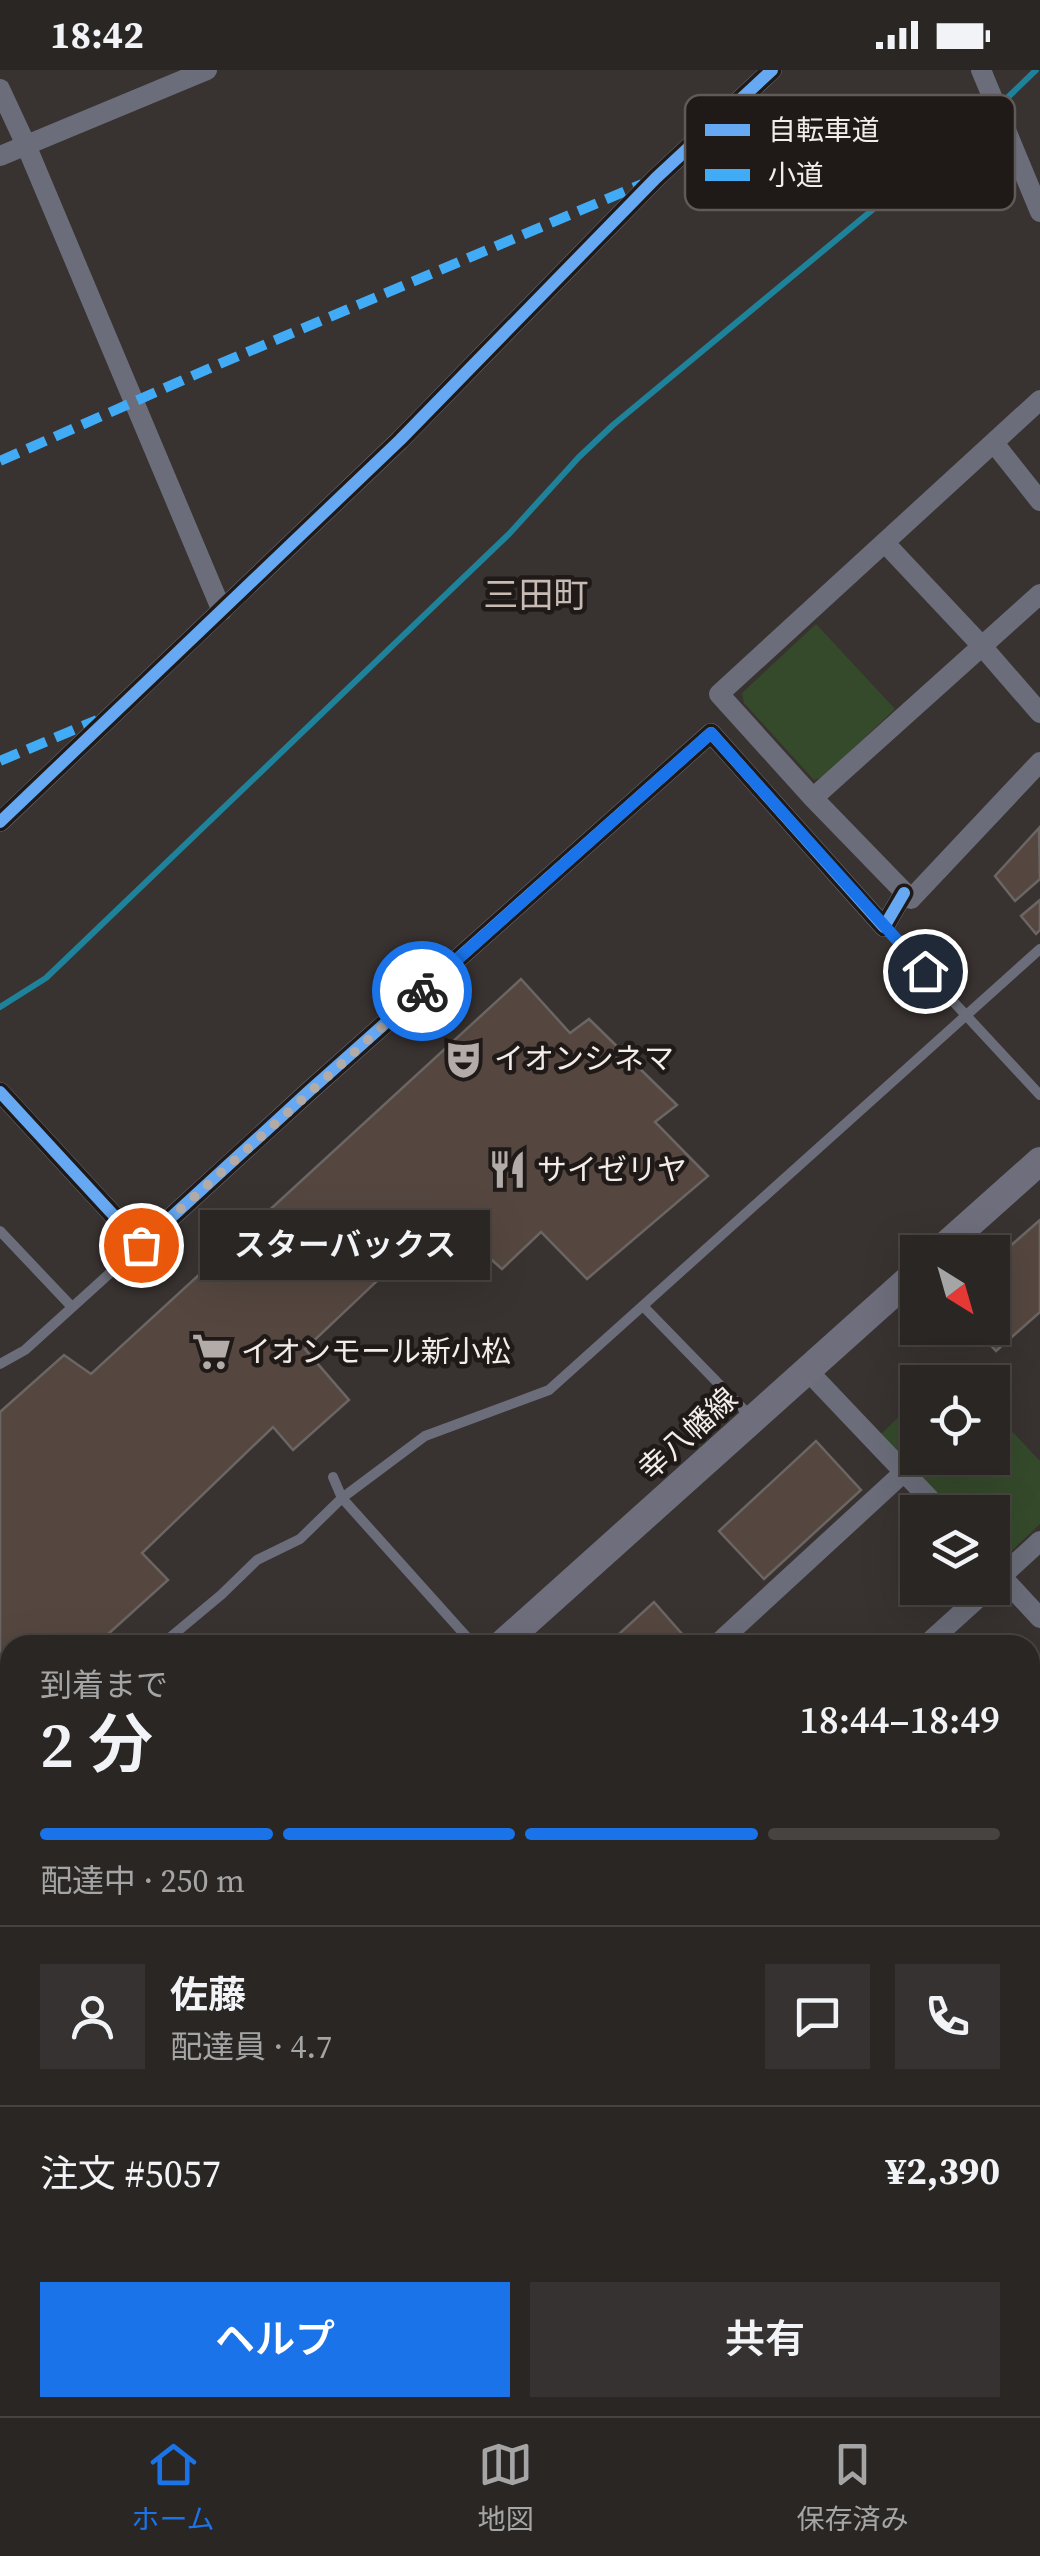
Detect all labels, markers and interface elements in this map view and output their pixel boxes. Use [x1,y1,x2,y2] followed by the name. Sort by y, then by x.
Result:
[50,9,144,61] text: 18:42
[685,95,1015,210] legend
[768,111,880,149] text: 自転車道
[768,156,824,194] text: 小道
[483,571,589,619] district label: 三田町
[883,929,968,1014] pin
[372,941,472,1041] courier
[898,944,953,999] icon: home
[395,964,450,1019] icon: bike
[443,1038,485,1080] theatre icon: イオンシネマ
[494,1038,674,1079] place label: イオンシネマ
[486,1149,528,1191] restaurant icon: サイゼリヤ
[537,1149,687,1190] place label: サイゼリヤ
[99,1203,184,1288] pin
[201,1210,491,1280] callout: スターバックス
[114,1218,169,1273] icon: bag
[234,1223,456,1267] text: スターバックス
[900,1235,1010,1345] north arrow
[900,1235,1010,1605] map controls
[190,1331,232,1373] supermarket icon: イオンモール新小松
[241,1331,511,1372] place label: イオンモール新小松
[900,1365,1010,1475] button: locate
[629,1378,746,1489] street label: 幸八幡線
[900,1495,1010,1605] button: layers
[40,1663,168,1707] text: 到着まで
[799,1694,1000,1746] text: 18:44–18:49
[40,1700,153,1789] text: 2 分
[40,1859,245,1903] text: 配達中 · 250 m
[40,1964,145,2069] button: person
[765,1964,870,2069] button: chat
[895,1964,1000,2069] button: phone
[170,1969,246,2021] text: 佐藤
[170,2025,332,2069] text: 配達員 · 4.7
[886,2145,1000,2197] text: ¥2,390
[40,2148,221,2200] text: 注文 #5057
[40,2282,510,2397] button: ヘルプ
[530,2282,1000,2397] button: 共有
[131,2437,215,2538] tab: ホーム
[478,2437,534,2538] tab: 地図
[796,2437,909,2538] tab: 保存済み

